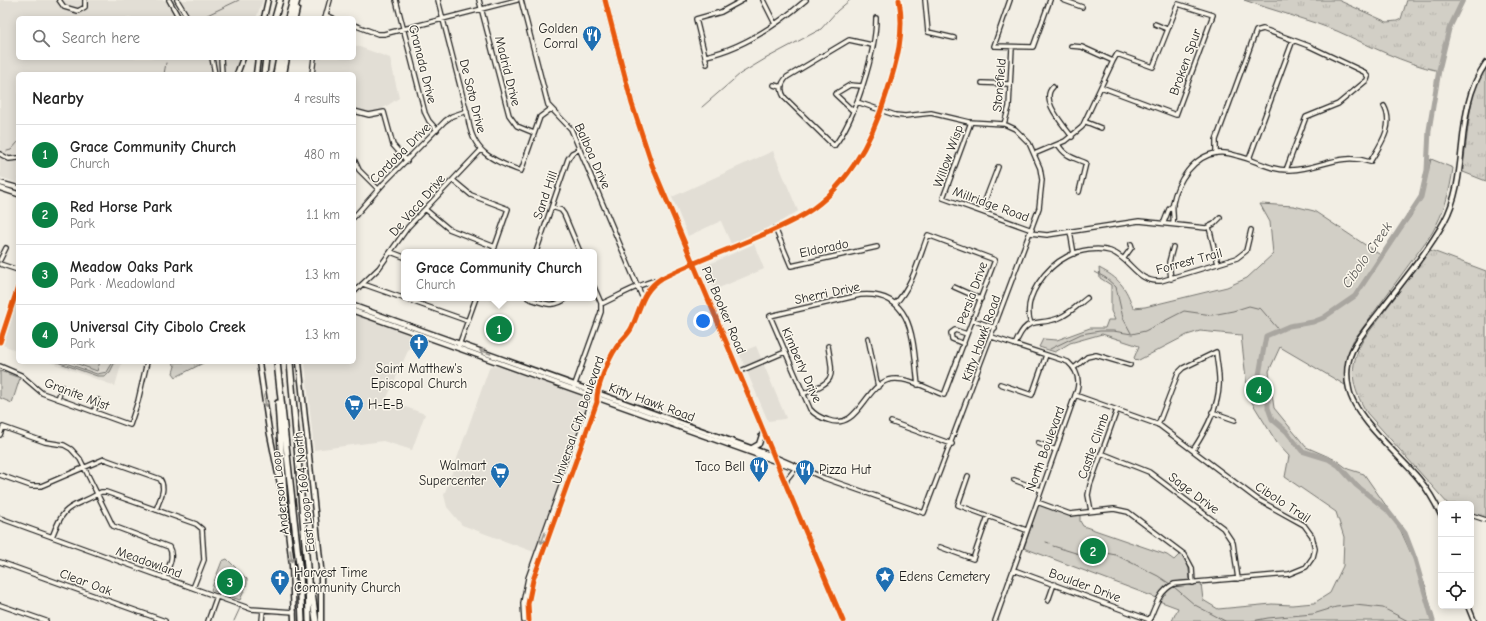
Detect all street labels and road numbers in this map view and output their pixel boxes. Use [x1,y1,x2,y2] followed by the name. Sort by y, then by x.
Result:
[406,23,440,105] street label: Granada Drive
[1166,26,1204,97] street label: Broken Spur
[492,34,524,108] street label: Madrid Drive
[989,57,1009,113] street label: Stonefield
[457,58,490,135] street label: De Soto Drive
[367,119,434,186] street label: Cordoba Drive
[572,121,614,192] street label: Balboa Drive
[930,123,966,189] street label: Willow Wisp
[530,169,560,221] street label: Sand Hill
[386,171,448,239] street label: De Vaca Drive
[951,183,1031,225] street label: Millridge Road
[798,235,850,261] street label: Eldorado
[1154,245,1224,277] street label: Forrest Trail
[954,259,990,326] street label: Persia Drive
[699,264,749,356] street label: Pat Booker Road
[793,279,861,307] street label: Sherri Drive
[958,293,1004,383] street label: Kitty Hawk Road
[779,325,825,405] street label: Kimberly Drive
[549,354,607,486] street label: Universal City Boulevard
[42,375,113,414] street label: Granite Mist
[607,379,697,425] street label: Kitty Hawk Road
[1023,404,1067,494] street label: North Boulevard
[1074,411,1112,481] street label: Castle Climb
[290,431,318,553] street label: East Loop 1604 North
[268,450,292,536] street label: Anderson Loop
[1166,469,1223,517] street label: Sage Drive
[1252,479,1314,525] street label: Cibolo Trail
[114,543,184,581] street label: Meadowland
[1047,565,1123,605] street label: Boulder Drive
[58,566,115,599] street label: Clear Oak

